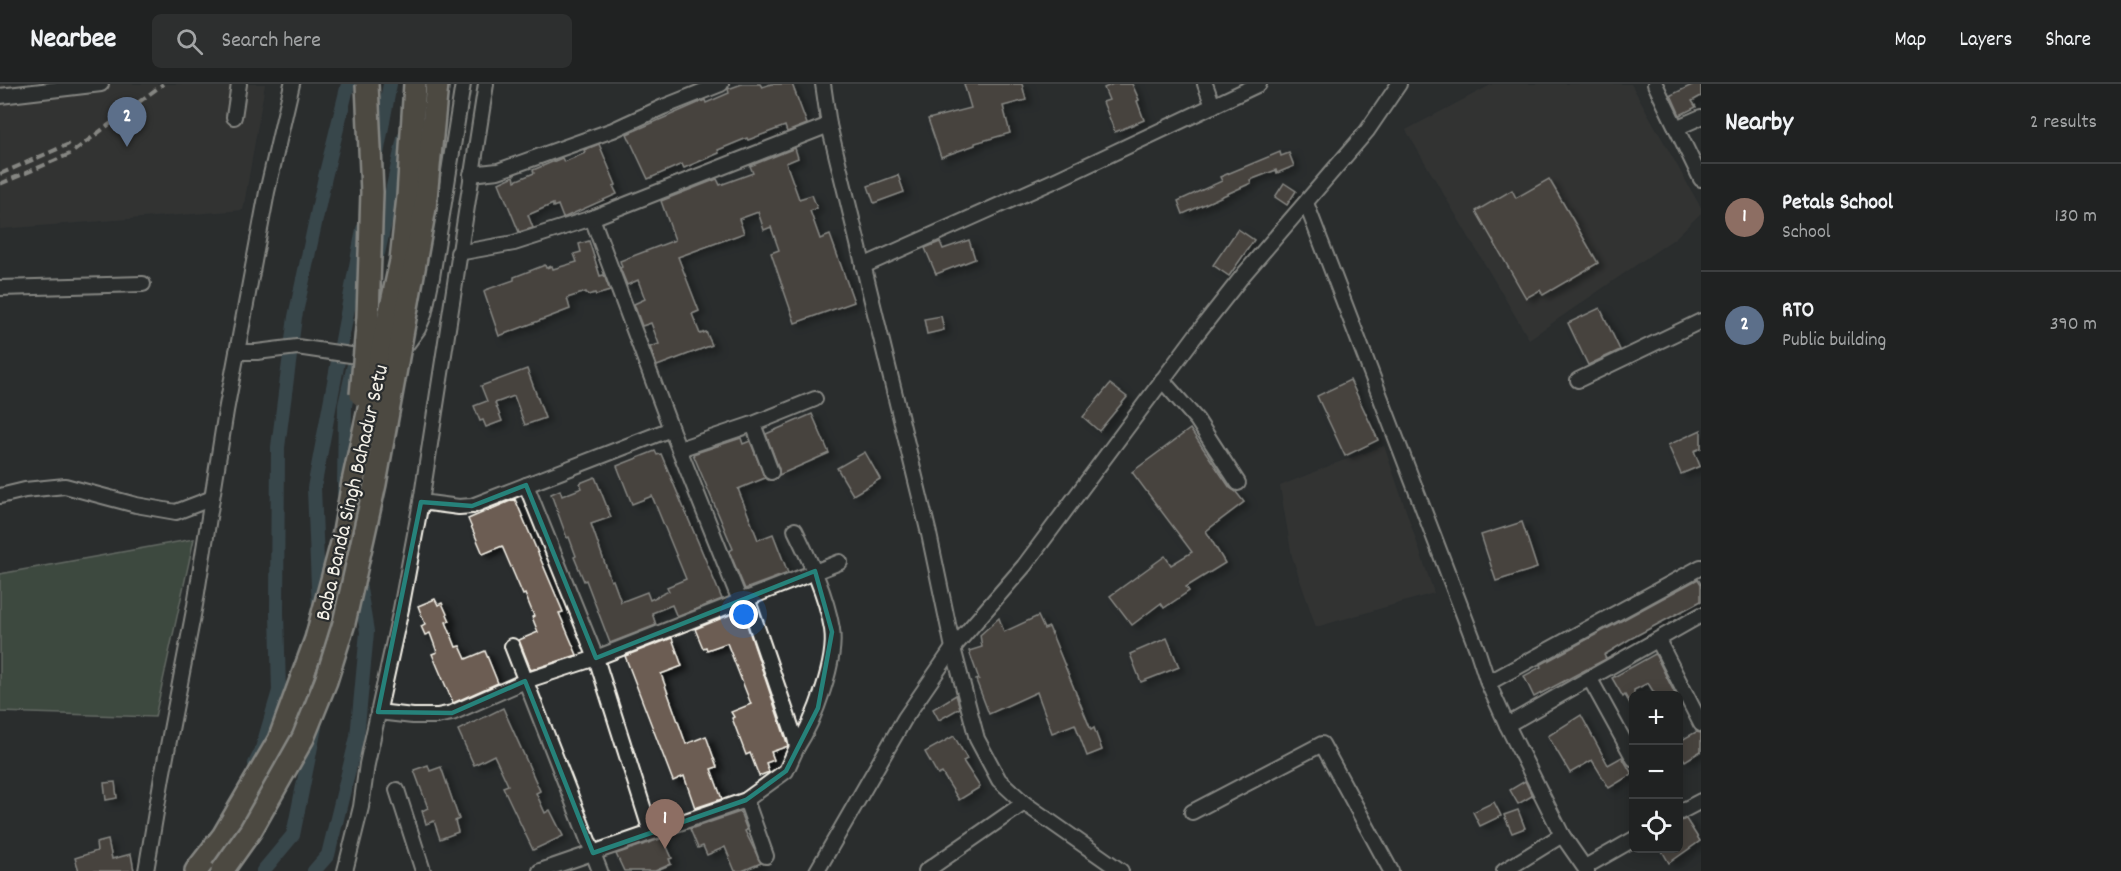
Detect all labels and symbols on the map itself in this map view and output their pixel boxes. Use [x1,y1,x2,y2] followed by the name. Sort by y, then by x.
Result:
[108,98,146,147] pin: 2
[309,362,398,624] street label: Baba Banda Singh Bahadur Setu
[729,600,758,629] your location
[646,800,684,849] pin: 1

